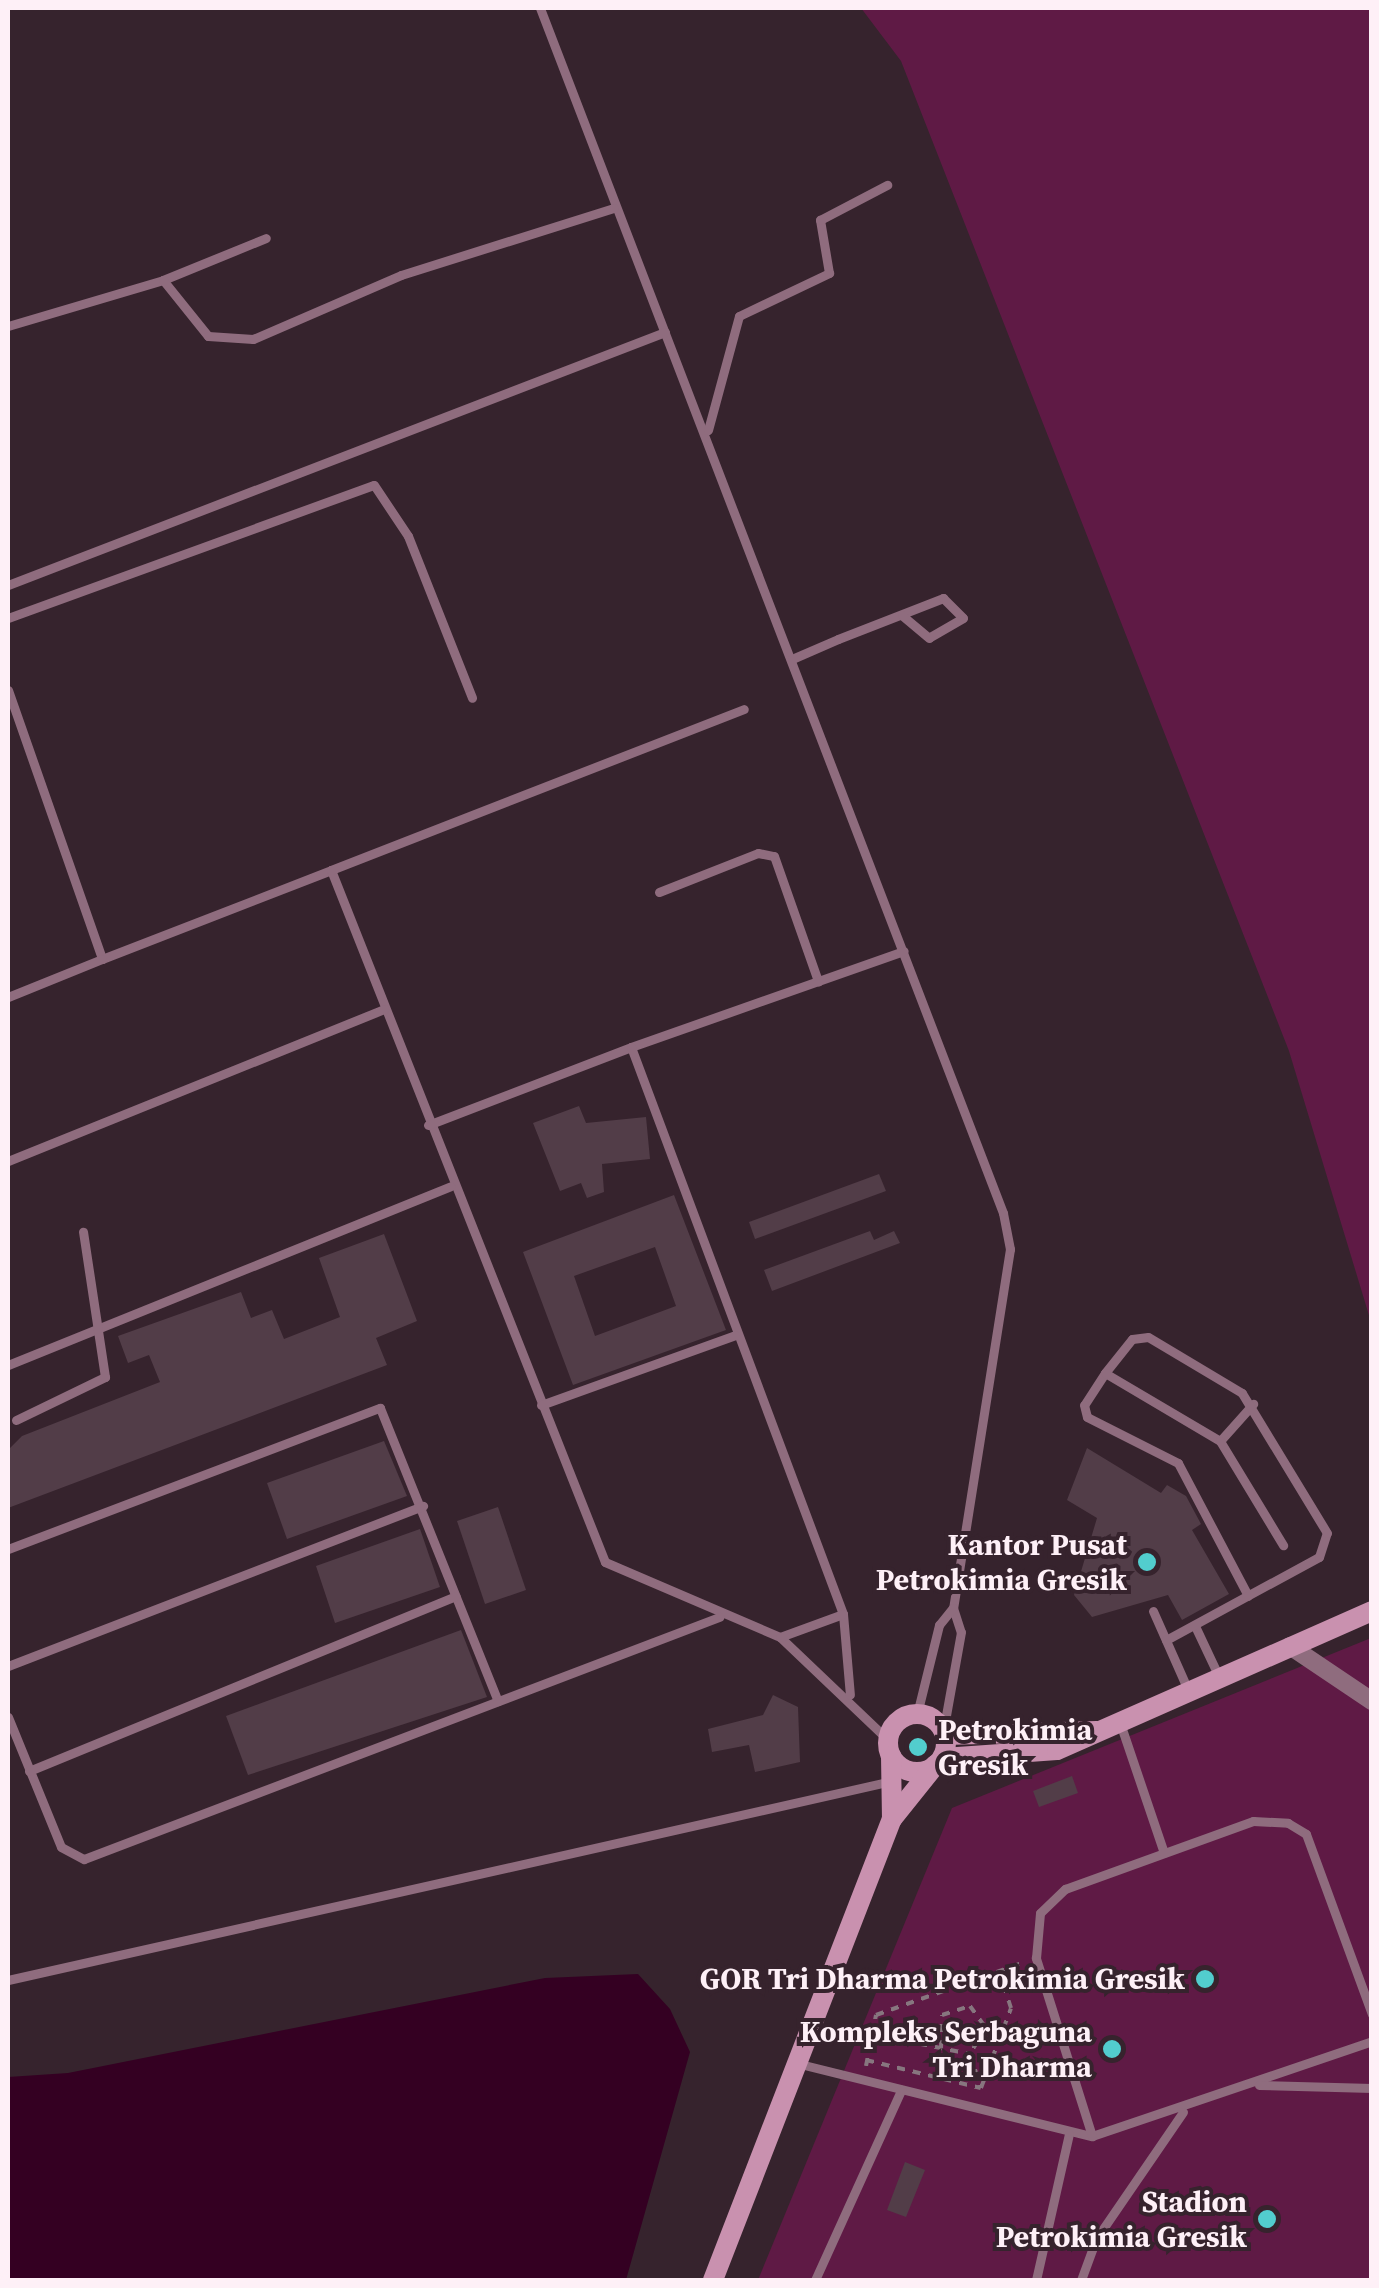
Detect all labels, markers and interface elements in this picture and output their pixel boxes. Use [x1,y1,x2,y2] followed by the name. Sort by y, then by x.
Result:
[876,1527,1127,1598] place label: Kantor Pusat Petrokimia Gresik
[1136,1551,1158,1573] marker: Kantor Pusat Petrokimia Gresik
[938,1712,1092,1782] place label: Petrokimia Gresik
[907,1736,929,1758] marker: Petrokimia Gresik
[700,1961,1185,1997] place label: GOR Tri Dharma Petrokimia Gresik
[1194,1968,1216,1990] marker: GOR Tri Dharma Petrokimia Gresik
[800,2014,1092,2084] place label: Kompleks Serbaguna Tri Dharma
[1101,2038,1123,2060] marker: Kompleks Serbaguna Tri Dharma
[996,2184,1247,2254] place label: Stadion Petrokimia Gresik
[1256,2208,1278,2230] marker: Stadion Petrokimia Gresik

